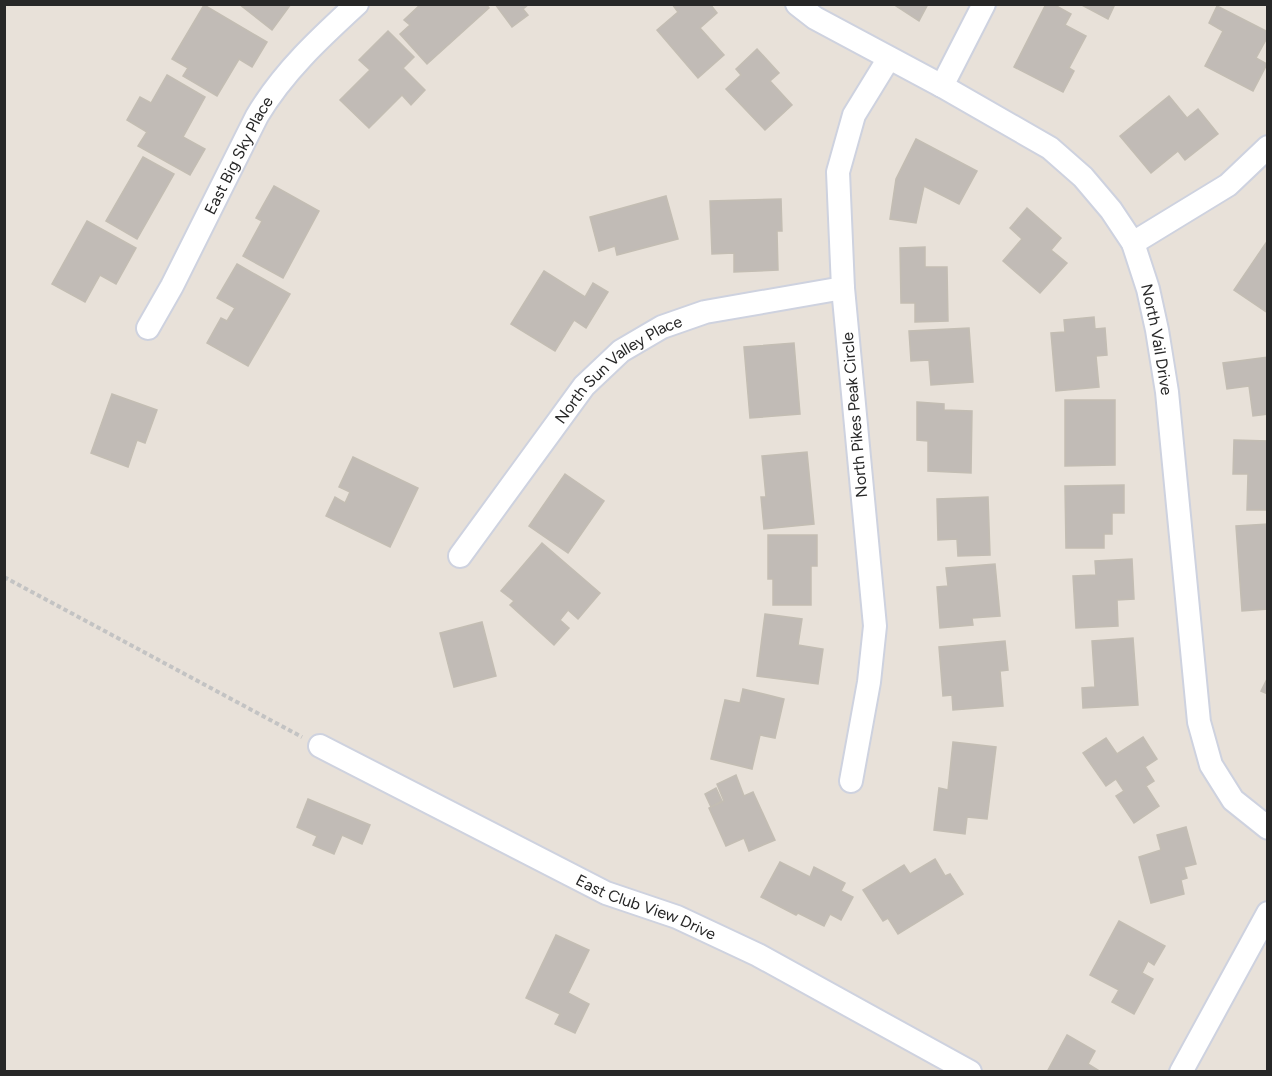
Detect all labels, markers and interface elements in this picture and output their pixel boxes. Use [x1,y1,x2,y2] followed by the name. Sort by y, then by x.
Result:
[200,92,277,218] street label: East Big Sky Place
[1137,282,1176,397] street label: North Vail Drive
[551,312,685,427] street label: North Sun Valley Place
[838,331,871,498] street label: North Pikes Peak Circle
[573,870,719,944] street label: East Club View Drive

